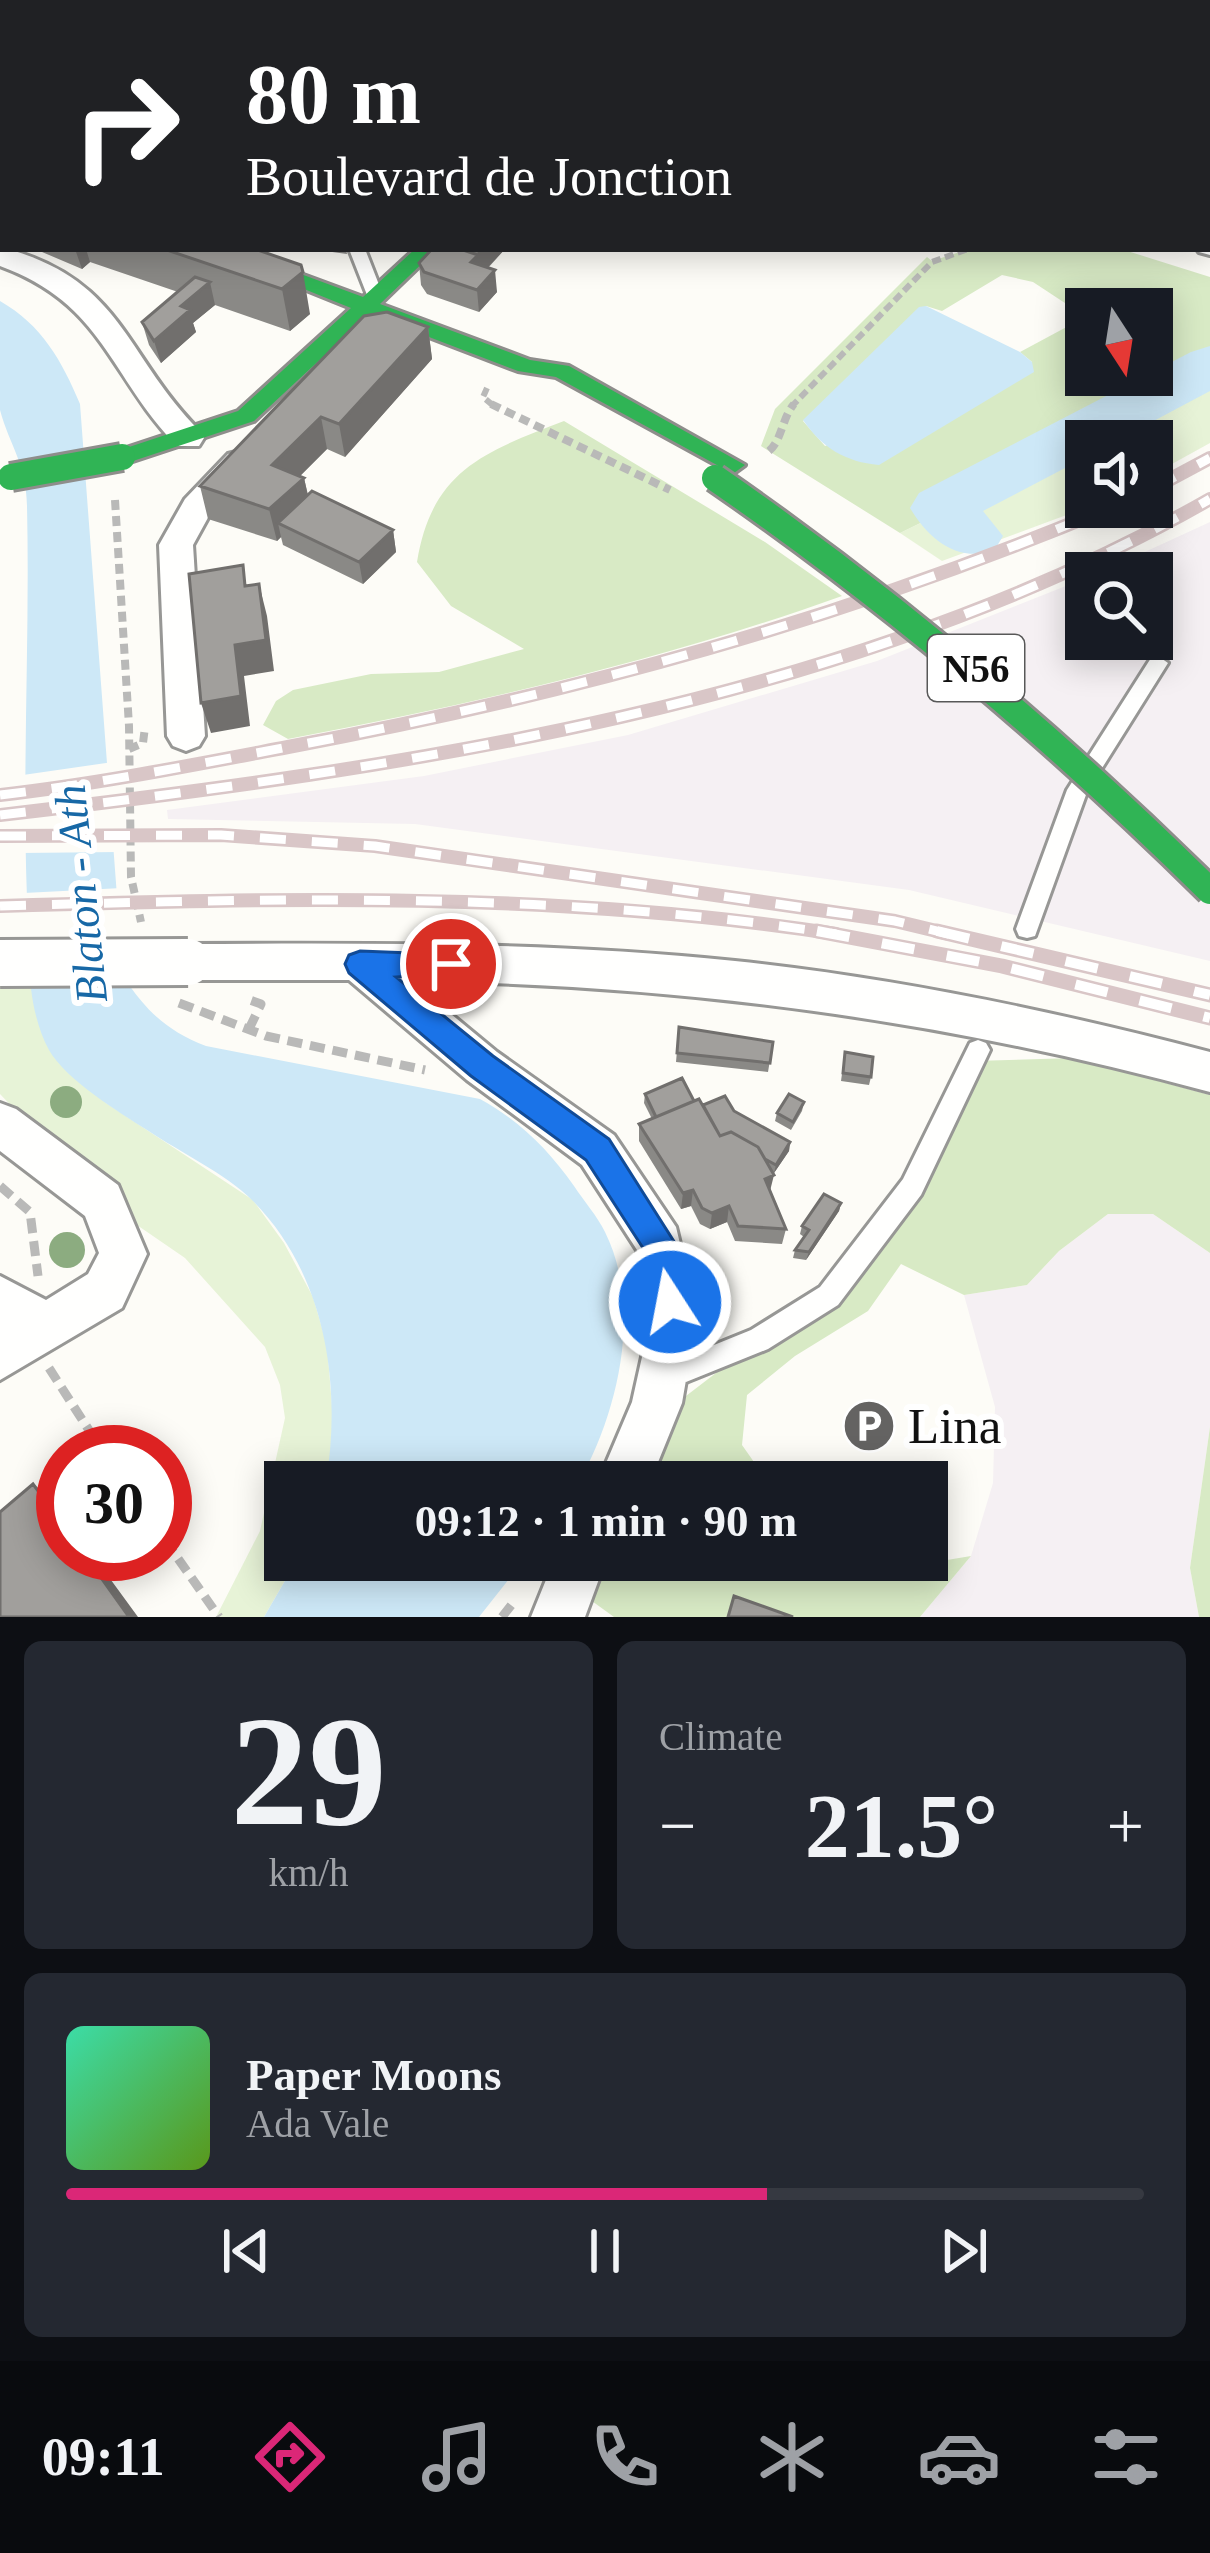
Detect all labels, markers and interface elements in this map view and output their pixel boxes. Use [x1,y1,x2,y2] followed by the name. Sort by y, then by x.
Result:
[48,48,204,204] icon: right
[246,48,421,141] text: 80 m
[246,147,732,207] text: Boulevard de Jonction
[1065,288,1173,396] north arrow
[1065,288,1173,660] map controls
[1065,420,1173,528] button: sound
[1065,552,1173,660] button: search
[928,635,1024,701] road number: N56
[45,782,117,1006] water label: Blaton - Ath
[400,913,502,1015] pin
[418,931,484,997] icon: arrive
[607,1239,733,1365] position arrow
[841,1398,897,1454] parking icon: Lina
[908,1398,1001,1454] place label: Lina
[36,1425,192,1581] speed limit sign: 30
[415,1496,797,1546] text: 09:12 · 1 min · 90 m
[231,1685,387,1858] text: 29
[659,1715,782,1758] text: Climate
[805,1777,998,1876] text: 21.5°
[659,1789,696,1862] text: −
[1107,1789,1144,1862] text: +
[268,1851,349,1894] text: km/h
[246,2050,501,2100] text: Paper Moons
[246,2102,389,2145] text: Ada Vale
[213,2218,279,2284] icon: previous
[572,2218,638,2284] icon: pause
[931,2218,997,2284] icon: next
[248,2415,332,2499] icon: directions
[415,2415,499,2499] icon: music
[583,2415,667,2499] icon: phone
[750,2415,834,2499] icon: climate
[917,2415,1001,2499] icon: car
[1084,2415,1168,2499] icon: filters
[42,2427,165,2487] text: 09:11

